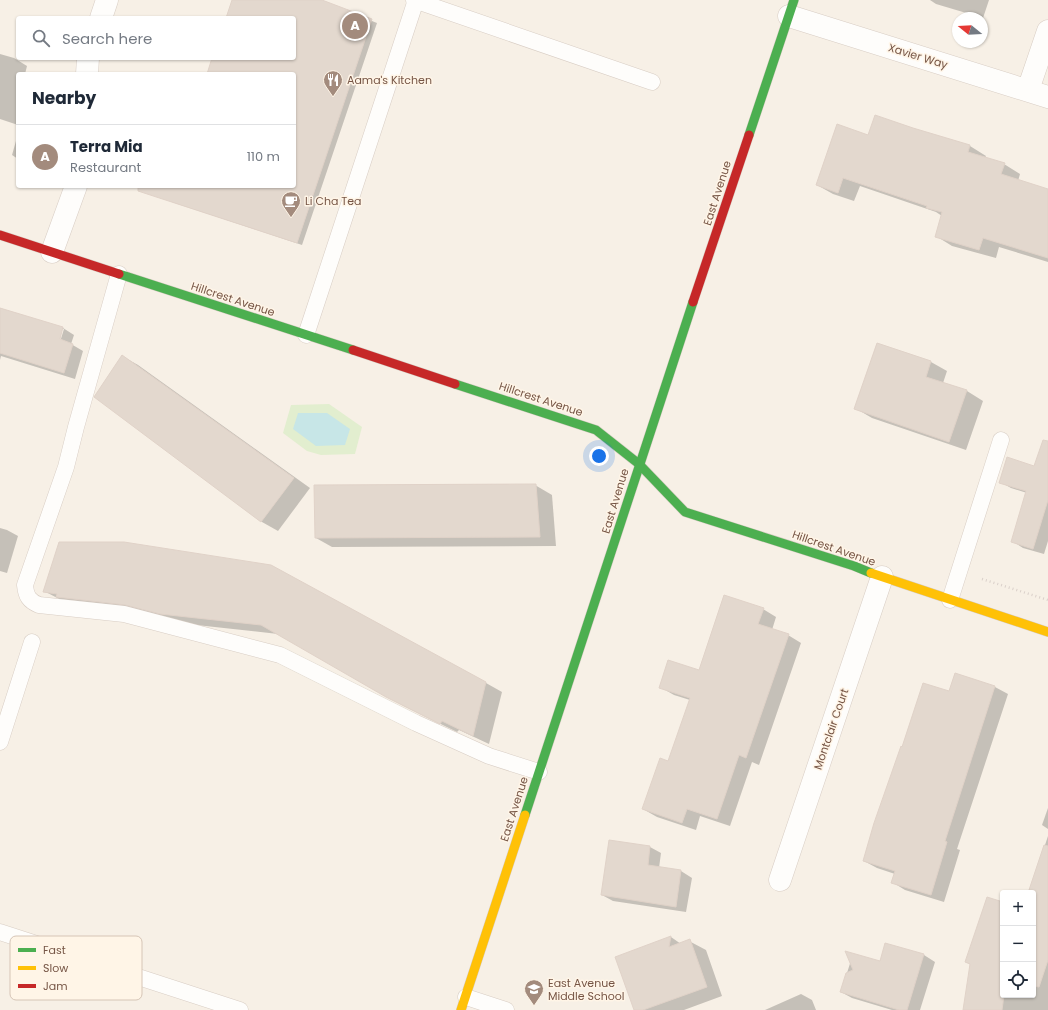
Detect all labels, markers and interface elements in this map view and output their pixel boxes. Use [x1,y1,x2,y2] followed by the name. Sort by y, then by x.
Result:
[342,11,368,41] pin: A
[952,12,988,48] north arrow
[16,16,296,60] search box
[30,27,52,49] icon: search
[62,28,152,49] text: Search here
[886,39,950,73] street label: Xavier Way
[322,69,344,97] restaurant icon: Aama's Kitchen
[347,72,432,88] place label: Aama's Kitchen
[32,86,96,110] text: Nearby
[70,136,143,157] text: Terra Mia
[40,147,50,166] text: A
[247,147,280,166] text: 110 m
[70,158,141,177] text: Restaurant
[699,158,735,227] street label: East Avenue
[280,190,302,218] cafe icon: Li Cha Tea
[305,193,362,209] place label: Li Cha Tea
[189,278,277,320] street label: Hillcrest Avenue
[497,378,585,420] street label: Hillcrest Avenue
[589,446,609,466] your location
[598,466,633,535] street label: East Avenue
[790,526,878,570] street label: Hillcrest Avenue
[810,686,852,772] street label: Montclair Court
[496,774,532,843] street label: East Avenue
[1000,890,1036,998] map controls
[1000,890,1036,926] button: +
[1000,926,1036,962] button: −
[10,936,142,1000] legend
[43,942,66,958] text: Fast
[43,960,68,976] text: Slow
[1000,962,1036,998] button: locate
[548,975,624,1004] place label: East Avenue Middle School
[43,978,68,994] text: Jam
[523,978,545,1006] school or university icon: East Avenue Middle School

